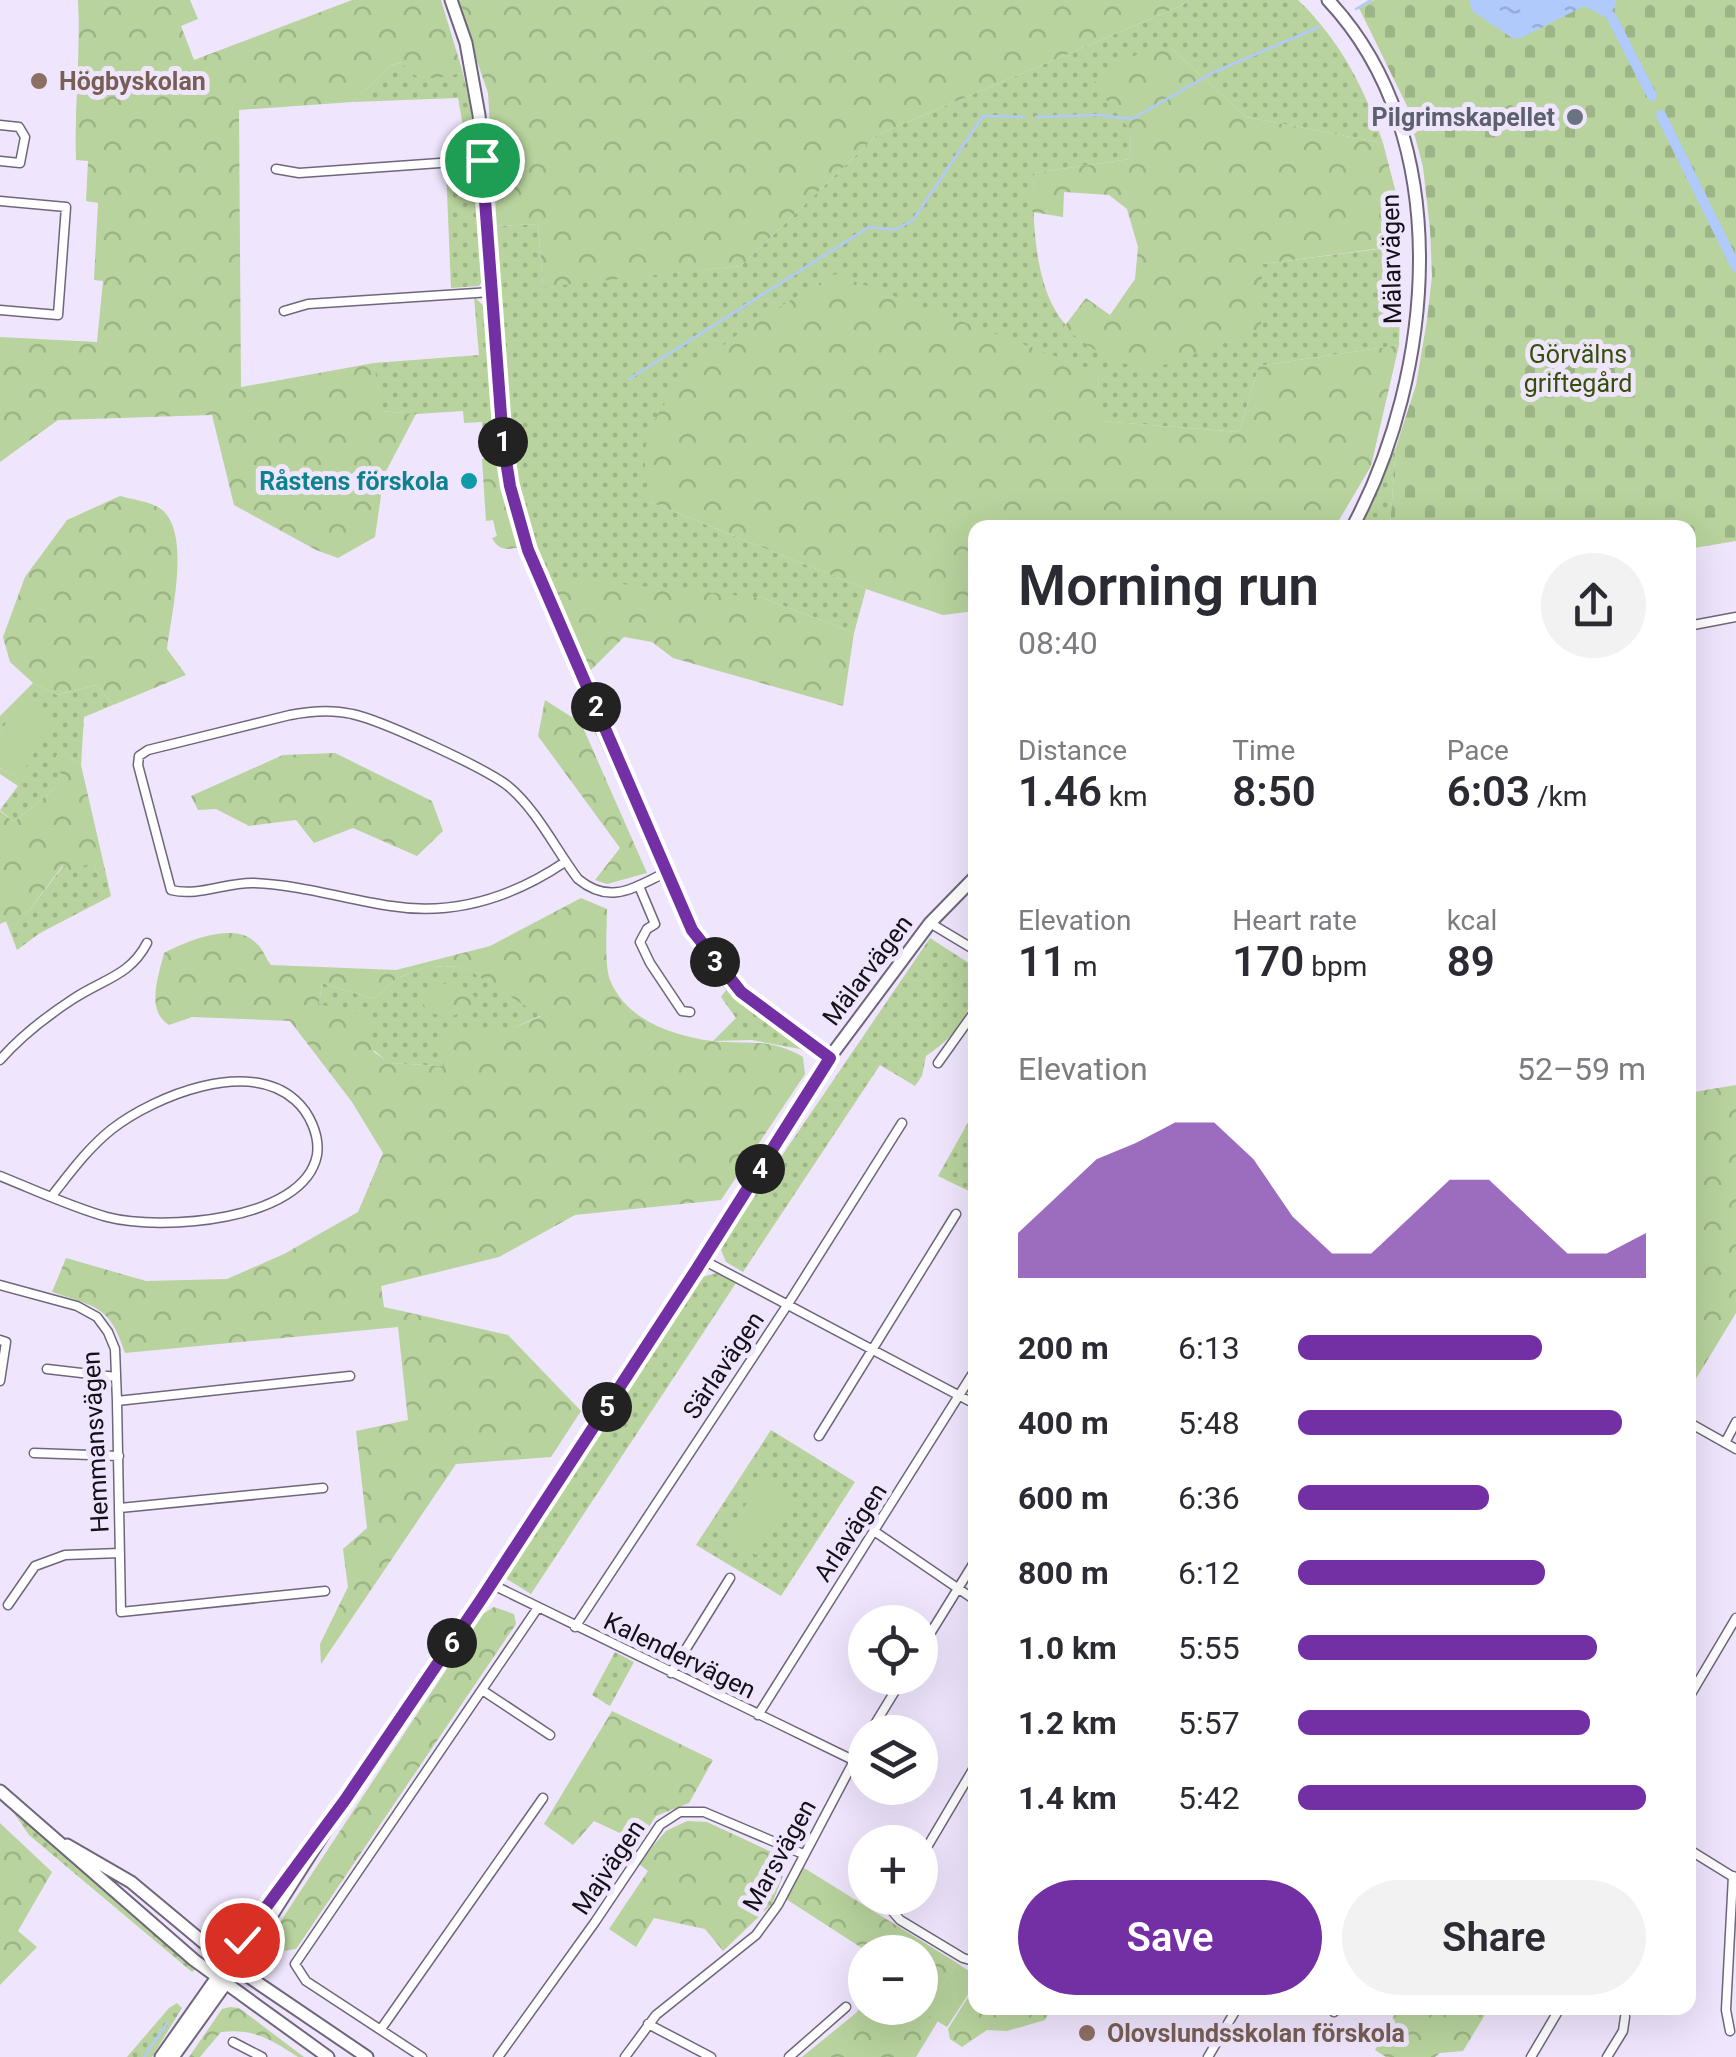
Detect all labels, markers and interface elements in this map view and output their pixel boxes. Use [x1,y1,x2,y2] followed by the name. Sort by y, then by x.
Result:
[59,67,206,96] place label: Högbyskolan
[28,70,50,92] marker: Högbyskolan
[1372,103,1555,132] place label: Pilgrimskapellet
[1564,106,1586,128] marker: Pilgrimskapellet
[440,118,525,203] pin
[455,133,510,188] icon: arrive
[1376,194,1407,324] street label: Mälarvägen
[1524,340,1632,398] park label: Görvälns griftegård
[478,417,528,467] pin: 1
[495,425,511,458] text: 1
[259,467,449,496] place label: Råstens förskola
[458,470,480,492] marker: Råstens förskola
[1541,553,1646,658] button: share
[1018,554,1319,618] text: Morning run
[1018,624,1098,662] text: 08:40
[571,682,621,732] pin: 2
[588,690,604,723] text: 2
[1018,734,1127,767] text: Distance
[1232,734,1295,767] text: Time
[1447,734,1509,767] text: Pace
[1018,767,1102,816] text: 1.46
[1232,767,1316,816] text: 8:50
[1447,767,1530,816] text: 6:03
[1102,780,1148,813] text: km
[1530,780,1587,813] text: /km
[1018,904,1131,937] text: Elevation
[1232,904,1357,937] text: Heart rate
[1447,904,1497,937] text: kcal
[817,909,918,1031] street label: Mälarvägen
[690,937,740,987] pin: 3
[1018,937,1066,986] text: 11
[1232,937,1304,986] text: 170
[1447,937,1495,986] text: 89
[707,945,723,978] text: 3
[1066,950,1098,983] text: m
[1304,950,1367,983] text: bpm
[1018,1050,1148,1088] text: Elevation
[1517,1050,1646,1088] text: 52–59 m
[735,1144,785,1194] pin: 4
[752,1152,768,1185] text: 4
[677,1306,770,1424] street label: Särlavägen
[1018,1329,1109,1367] text: 200 m
[1178,1329,1240,1367] text: 6:13
[76,1350,115,1534] street label: Hemmansvägen
[582,1382,632,1432] pin: 5
[599,1390,615,1423] text: 5
[1018,1404,1109,1442] text: 400 m
[1178,1404,1240,1442] text: 5:48
[808,1478,893,1587] street label: Arlavägen
[1018,1479,1109,1517] text: 600 m
[1178,1479,1240,1517] text: 6:36
[1018,1554,1109,1592] text: 800 m
[1178,1554,1240,1592] text: 6:12
[848,1605,938,2025] map controls
[848,1605,938,1695] button: locate
[599,1606,760,1705] street label: Kalendervägen
[427,1618,477,1668] pin: 6
[444,1626,460,1659] text: 6
[1018,1629,1117,1667] text: 1.0 km
[1178,1629,1240,1667] text: 5:55
[1018,1704,1117,1742] text: 1.2 km
[1178,1704,1240,1742] text: 5:57
[848,1715,938,1805] button: layers
[1018,1779,1117,1817] text: 1.4 km
[1178,1779,1240,1817] text: 5:42
[737,1794,822,1916] street label: Marsvägen
[566,1814,651,1920] street label: Majvägen
[848,1825,938,1915] button: +
[1018,1880,1322,1995] button: Save
[1342,1880,1646,1995] button: Share
[200,1898,285,1983] pin
[215,1913,270,1968] icon: check
[848,1935,938,2025] button: −
[1107,2019,1405,2048] place label: Olovslundsskolan förskola
[1076,2022,1098,2044] marker: Olovslundsskolan förskola

